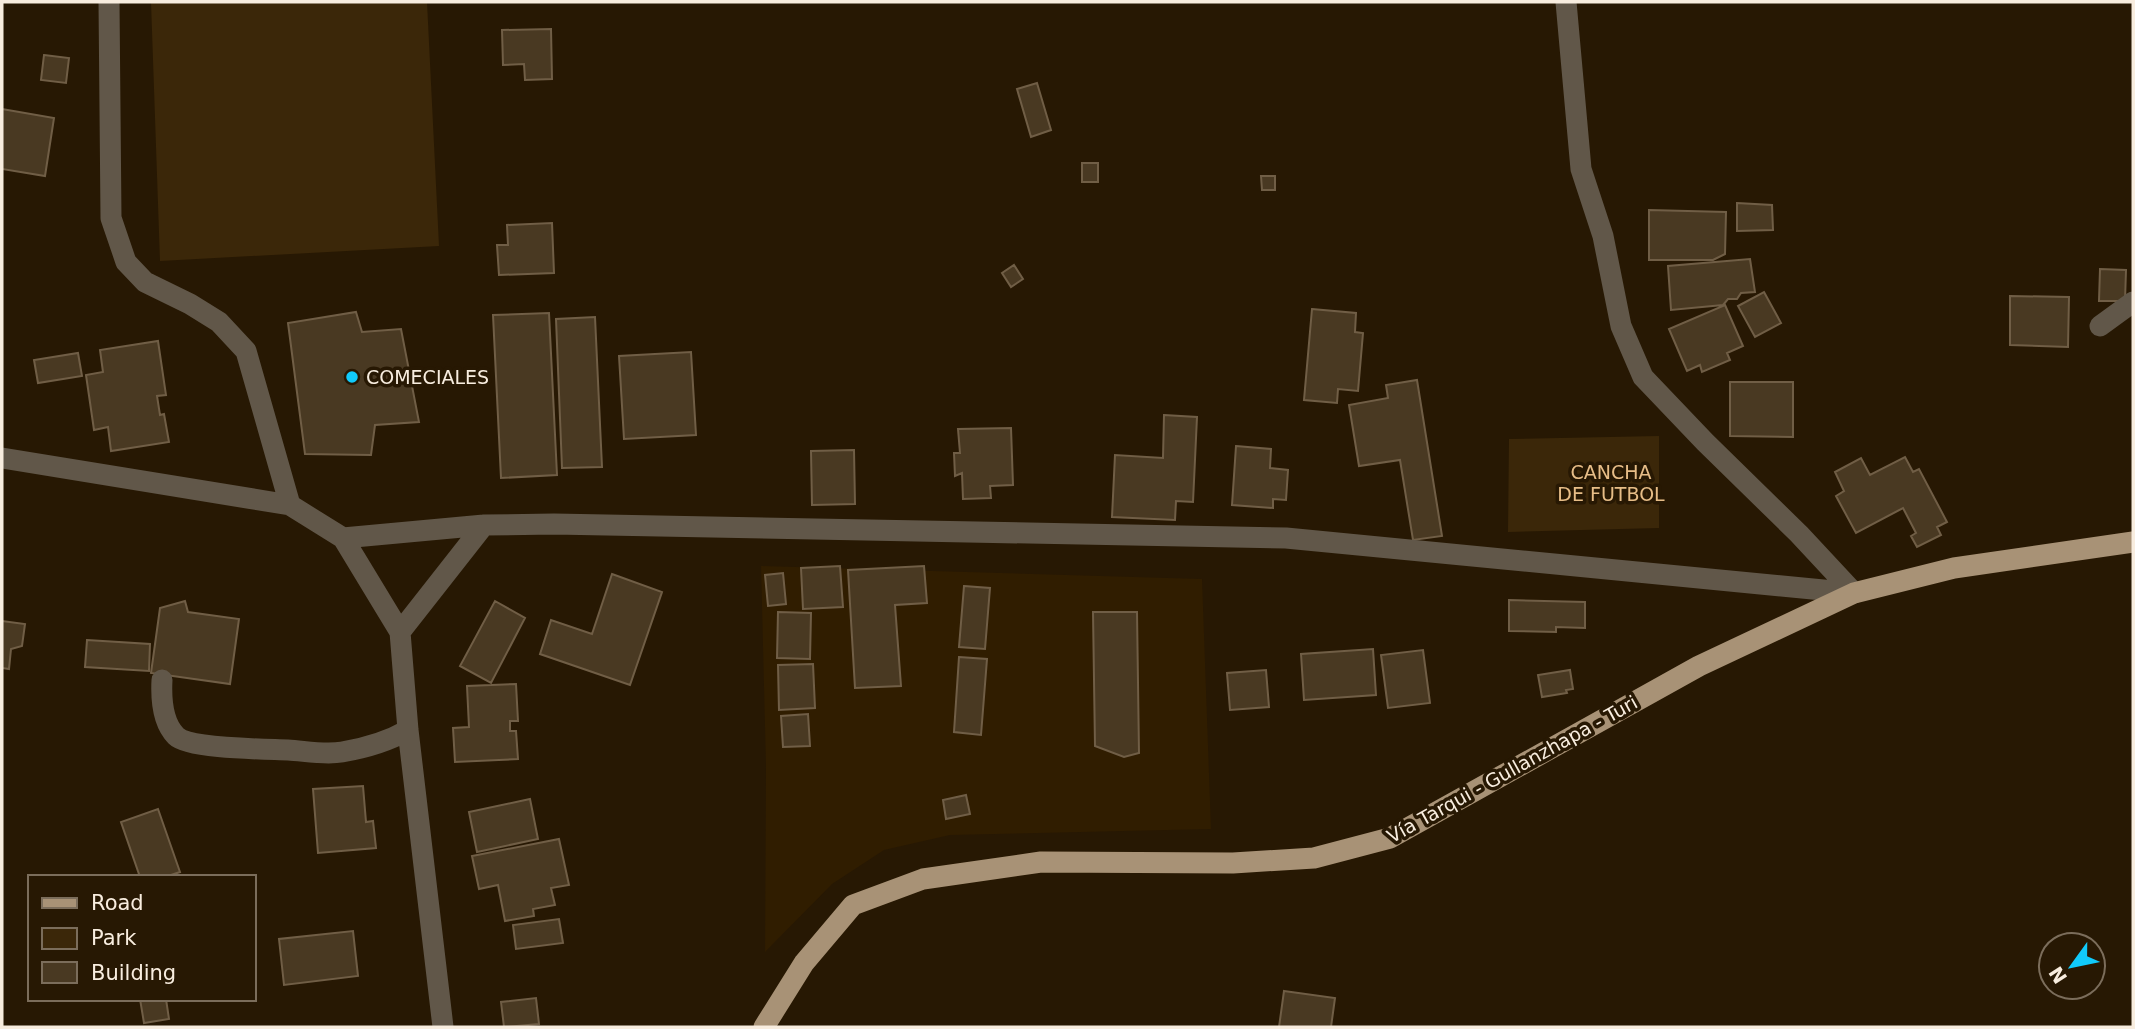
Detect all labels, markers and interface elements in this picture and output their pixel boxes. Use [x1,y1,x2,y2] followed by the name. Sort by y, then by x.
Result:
[366,366,489,388] place label: COMECIALES
[344,369,360,385] marker: COMECIALES
[1557,461,1665,505] park label: CANCHA DE FUTBOL
[1383,691,1641,847] street label: Vía Tarqui - Gullanzhapa - Turi
[28,875,256,1001] legend
[91,891,144,915] text: Road
[91,926,137,950] text: Park
[2037,931,2107,1001] north arrow
[91,961,176,985] text: Building
[2044,963,2071,988] text: N

